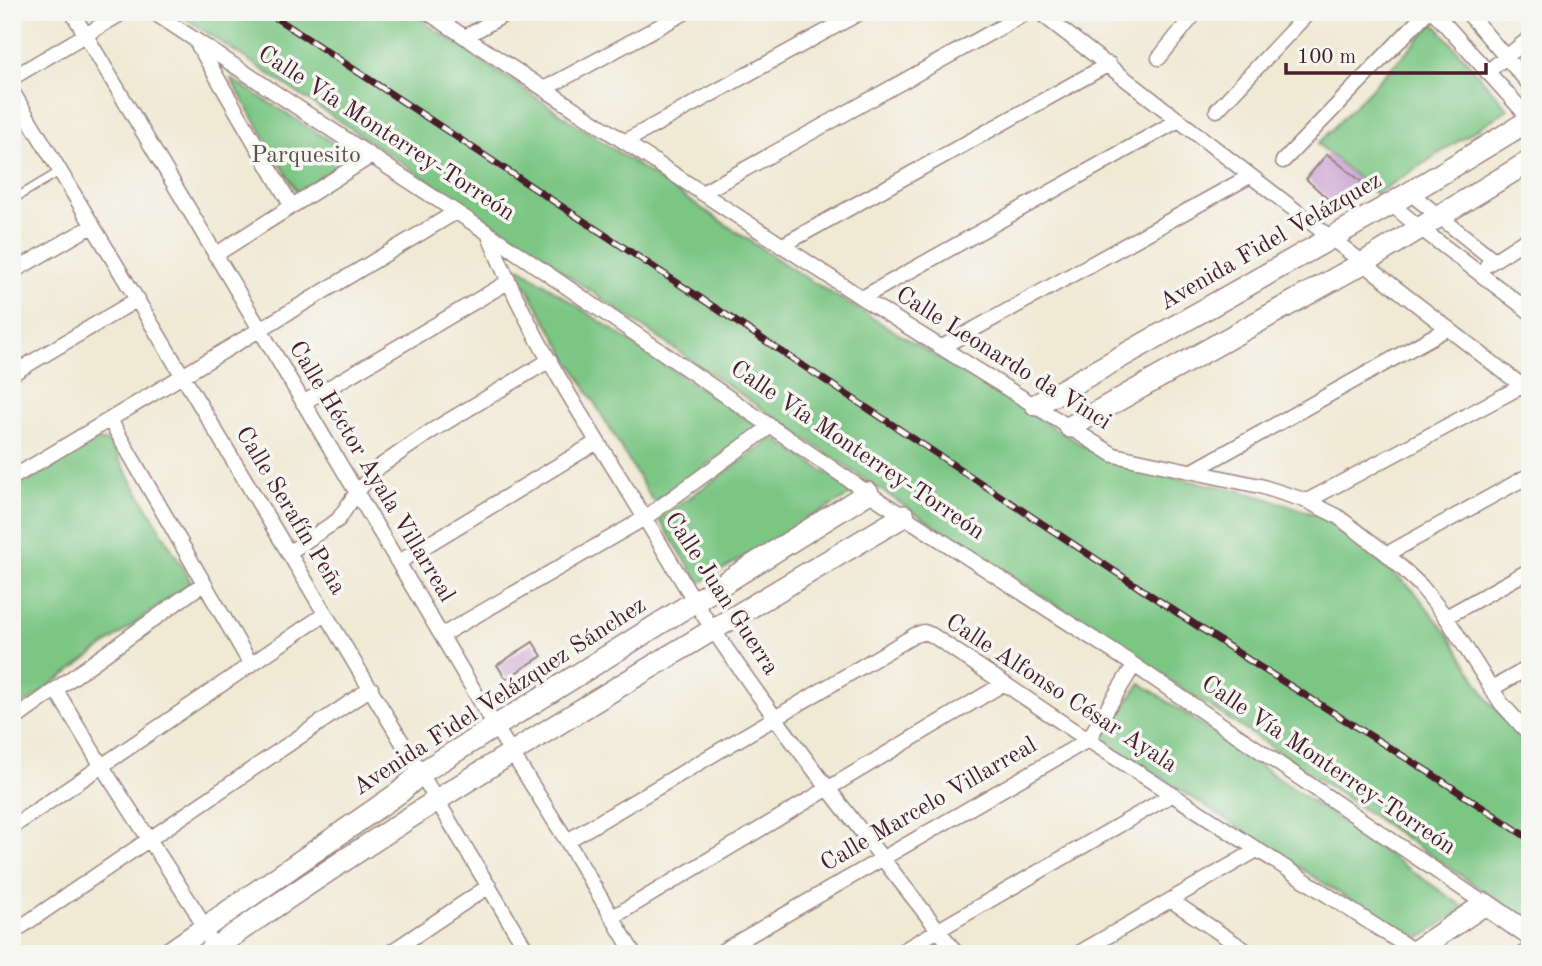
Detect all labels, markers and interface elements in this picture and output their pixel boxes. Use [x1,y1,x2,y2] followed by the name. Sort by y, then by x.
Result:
[1286,32,1486,76] scale bar
[253,42,519,226] street label: Calle Vía Monterrey-Torreón
[1297,47,1356,68] text: 100 m
[251,144,361,168] park label: Parquesito
[1156,169,1386,315] street label: Avenida Fidel Velázquez
[891,283,1115,435] street label: Calle Leonardo da Vinci
[283,337,459,607] street label: Calle Héctor Ayala Villarreal
[726,357,988,545] street label: Calle Vía Monterrey-Torreón
[230,423,350,599] street label: Calle Serafín Peña
[660,508,783,680] street label: Calle Juan Guerra
[349,593,651,801] street label: Avenida Fidel Velázquez Sánchez
[941,610,1181,778] street label: Calle Alfonso César Ayala
[1197,672,1459,860] street label: Calle Vía Monterrey-Torreón
[817,733,1041,877] street label: Calle Marcelo Villarreal

